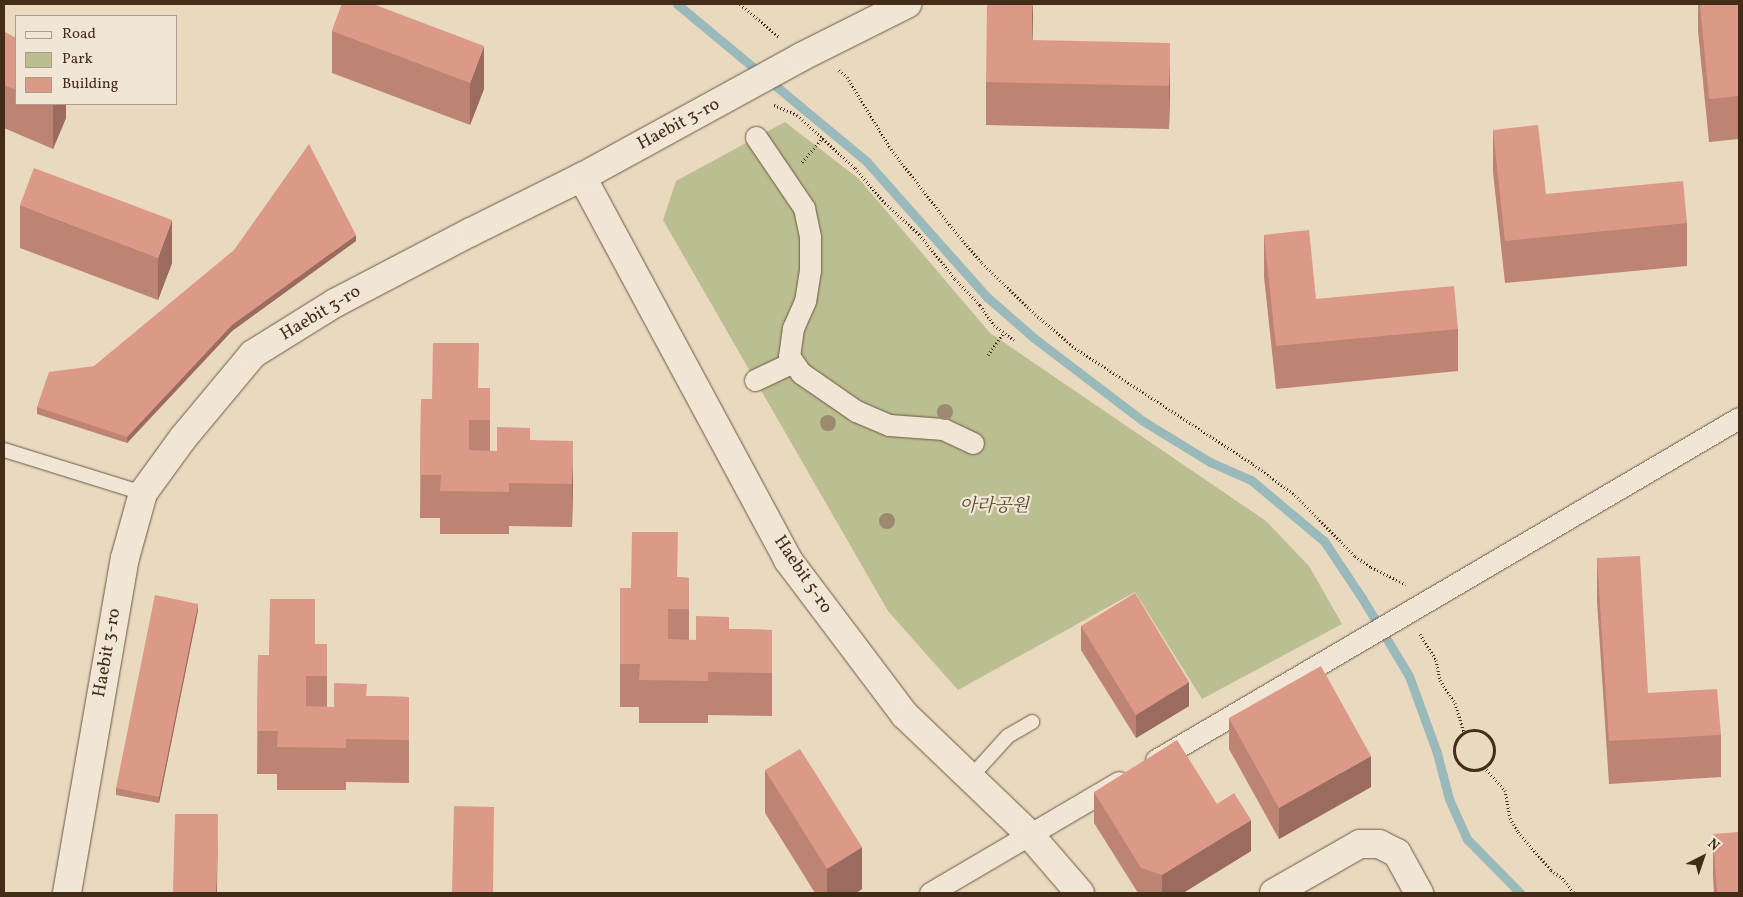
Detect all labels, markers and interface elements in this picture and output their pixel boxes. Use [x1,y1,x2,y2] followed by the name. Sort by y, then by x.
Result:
[15,15,178,105] legend
[62,24,96,45] text: Road
[62,49,93,70] text: Park
[62,74,118,95] text: Building
[634,94,724,156] street label: Haebit 3-ro
[277,282,365,346] street label: Haebit 3-ro
[959,496,1029,518] park label: 아라공원
[768,532,836,618] street label: Haebit 5-ro
[90,607,126,699] street label: Haebit 3-ro
[1678,832,1728,882] north arrow
[1703,835,1723,856] text: N

